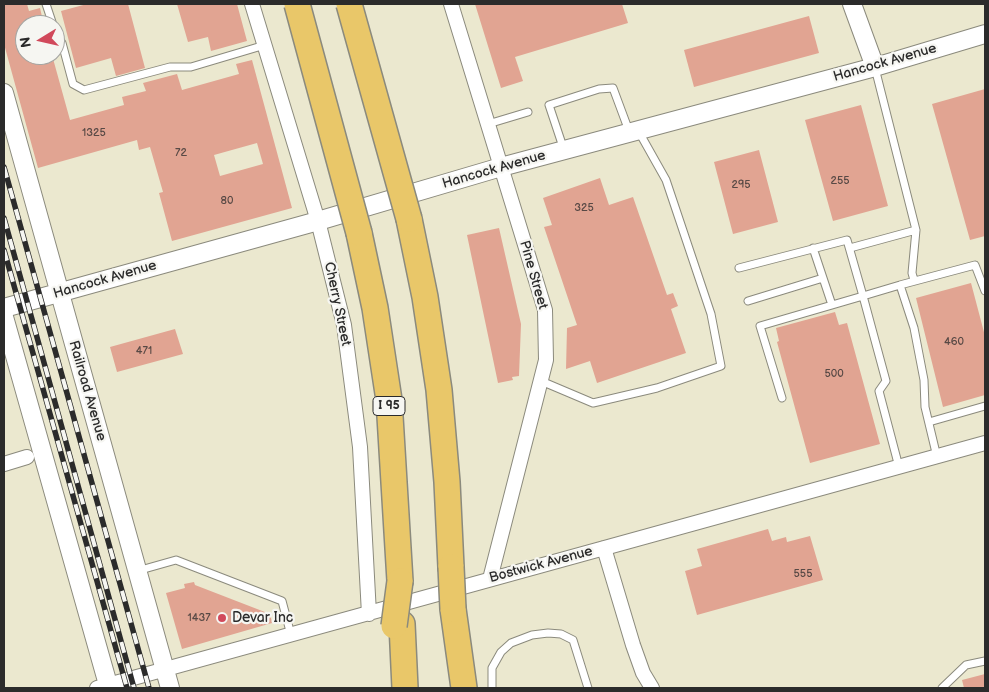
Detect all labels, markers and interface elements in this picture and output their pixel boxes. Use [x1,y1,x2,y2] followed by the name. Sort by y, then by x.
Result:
[15,15,65,65] north arrow
[16,36,35,49] text: N
[831,40,939,86] street label: Hancock Avenue
[82,126,106,140] house number: 1325
[175,146,187,160] house number: 72
[440,147,548,193] street label: Hancock Avenue
[830,174,850,188] house number: 255
[731,178,751,192] house number: 295
[221,194,233,208] house number: 80
[574,201,594,215] house number: 325
[515,239,551,311] street label: Pine Street
[51,257,159,303] street label: Hancock Avenue
[320,261,354,347] street label: Cherry Street
[944,335,964,349] house number: 460
[65,339,109,443] street label: Railroad Avenue
[136,344,152,358] house number: 471
[824,367,844,381] house number: 500
[373,396,405,416] road number: I 95
[487,543,595,587] street label: Bostwick Avenue
[794,567,812,581] house number: 555
[232,610,293,626] place label: Devar Inc
[187,611,211,625] house number: 1437
[216,612,228,624] marker: Devar Inc

